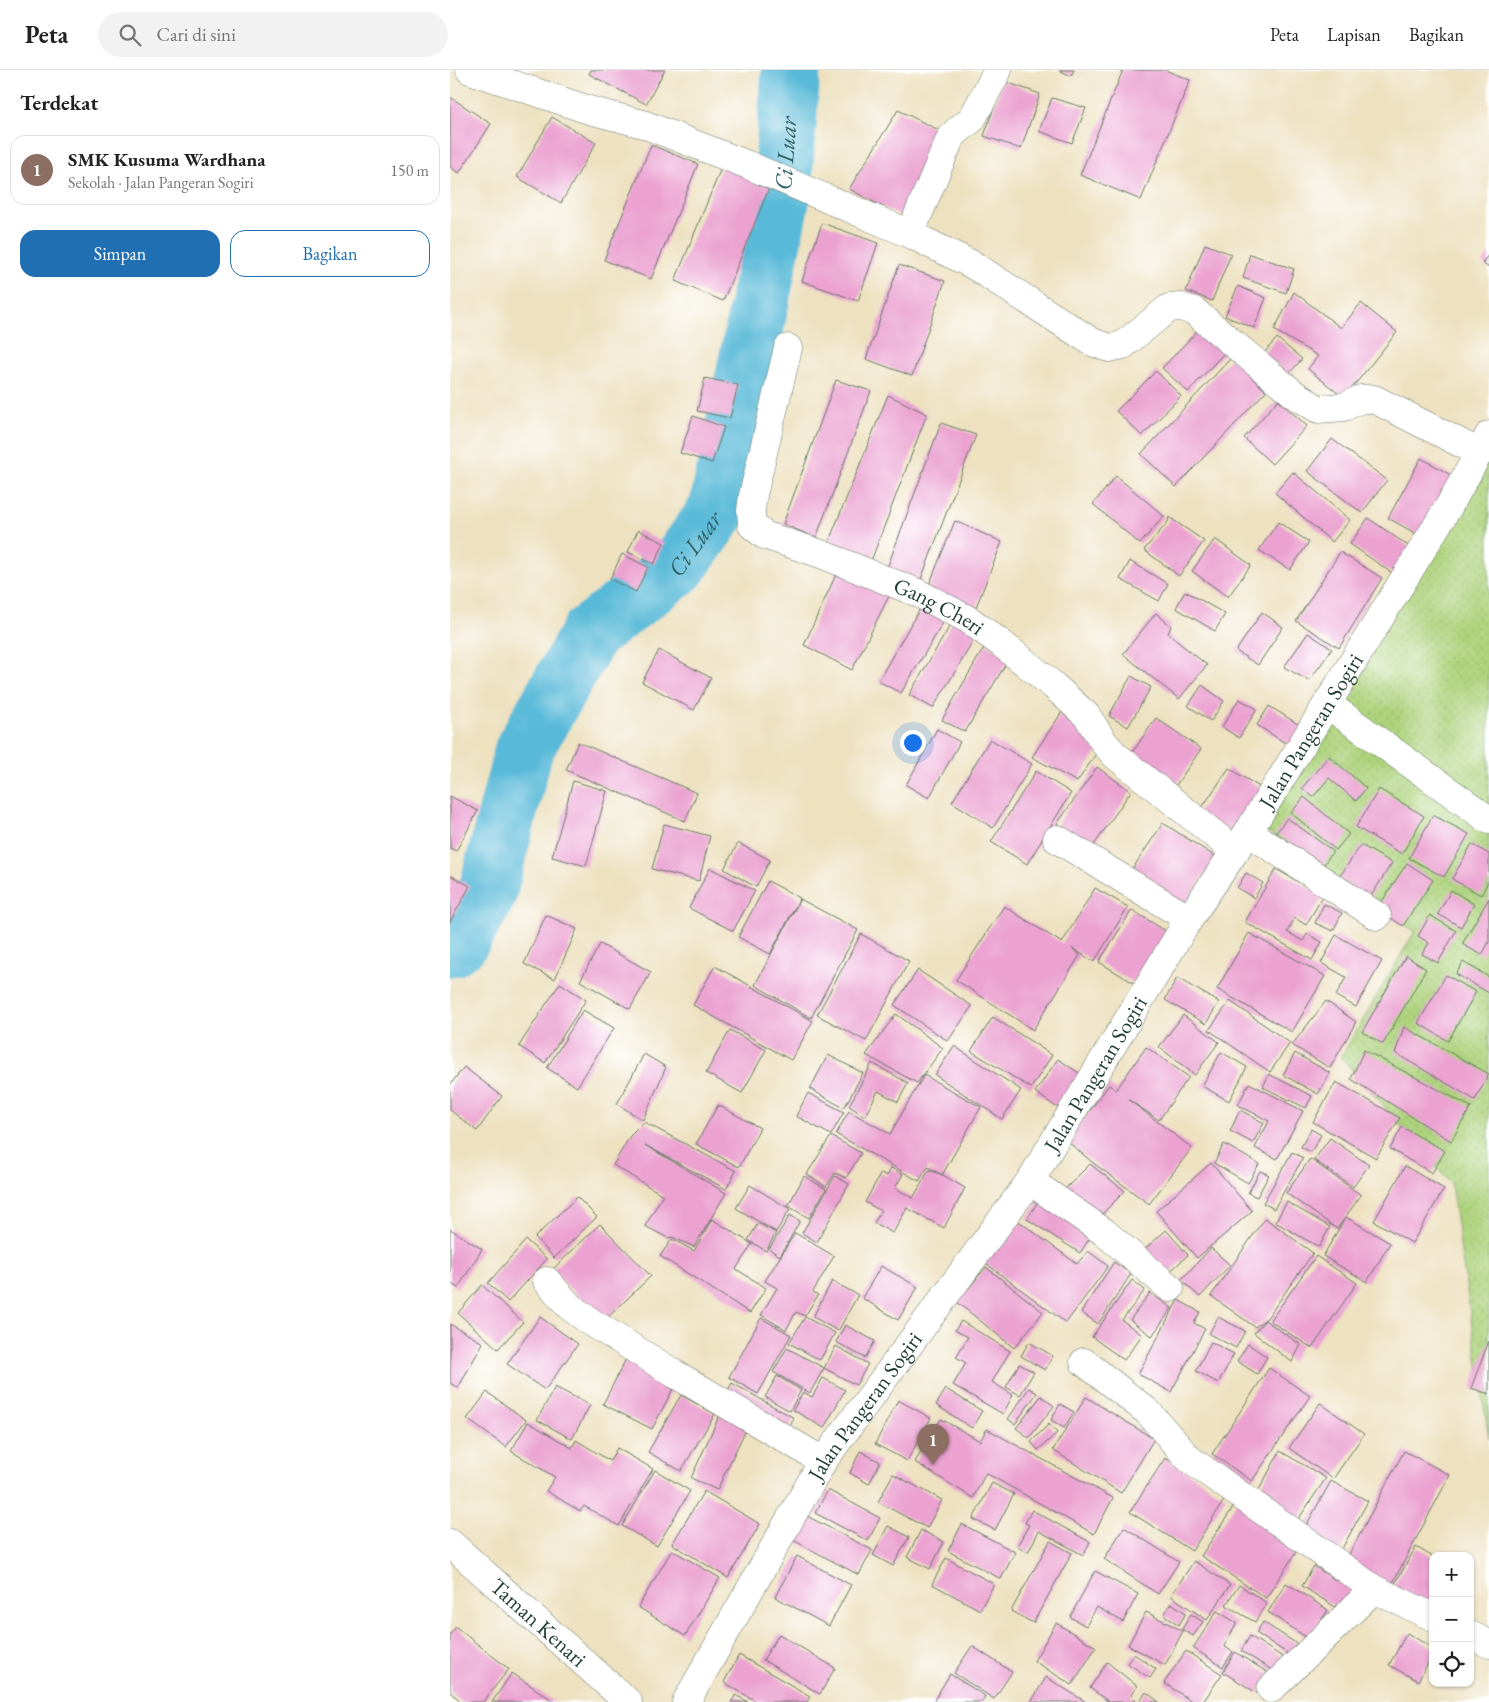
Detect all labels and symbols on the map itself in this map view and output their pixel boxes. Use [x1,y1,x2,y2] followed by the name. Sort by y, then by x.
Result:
[767,114,803,191] water label: Ci Luar
[660,503,729,582] water label: Ci Luar
[889,570,991,641] street label: Gang Cheri
[1251,648,1369,815] street label: Jalan Pangeran Sogiri
[900,730,926,756] your location
[1036,990,1153,1159] street label: Jalan Pangeran Sogiri
[800,1326,928,1487] street label: Jalan Pangeran Sogiri
[917,1424,949,1465] pin: 1
[484,1572,593,1673] street label: Taman Kenari

